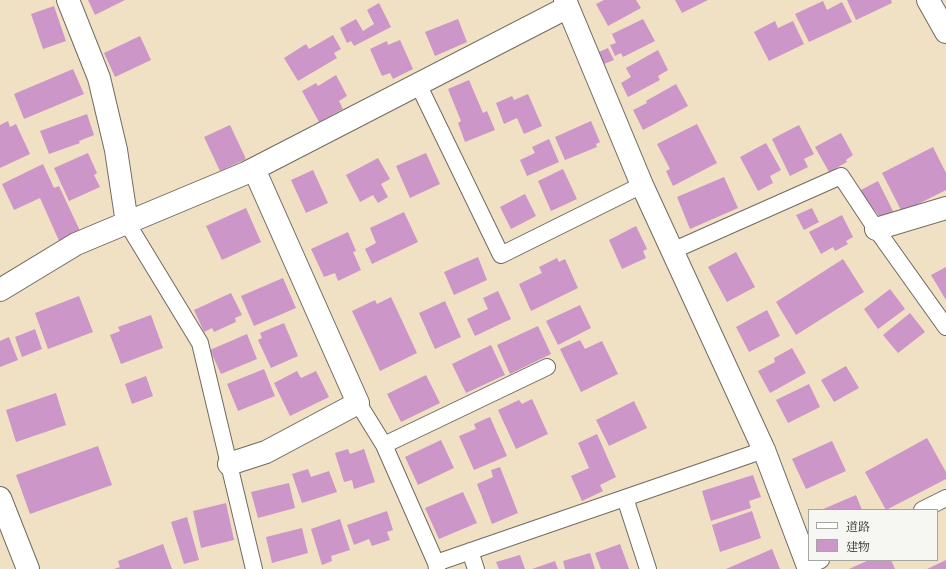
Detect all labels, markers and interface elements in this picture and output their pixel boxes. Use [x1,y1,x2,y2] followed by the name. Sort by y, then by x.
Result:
[808,509,938,561] legend
[846,520,870,534] text: 道路
[846,540,870,554] text: 建物

